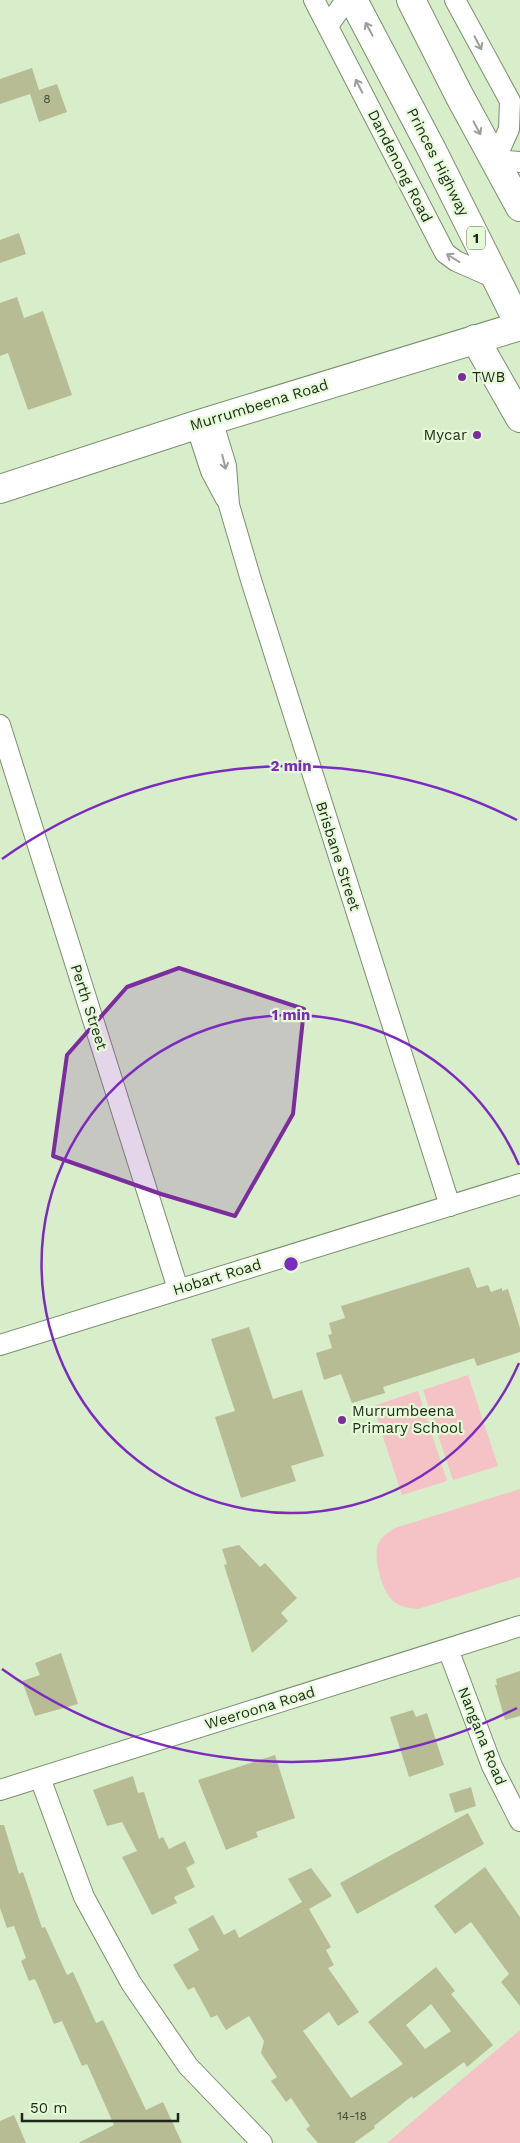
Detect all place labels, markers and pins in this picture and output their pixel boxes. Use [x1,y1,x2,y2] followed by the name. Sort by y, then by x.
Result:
[472,368,505,386] place label: TWB
[456,371,468,383] marker: TWB
[423,426,467,444] place label: Mycar
[471,429,483,441] marker: Mycar
[282,1255,300,1273] centre of rings
[352,1402,463,1437] place label: Murrumbeena Primary School
[336,1414,348,1426] marker: Murrumbeena Primary School

